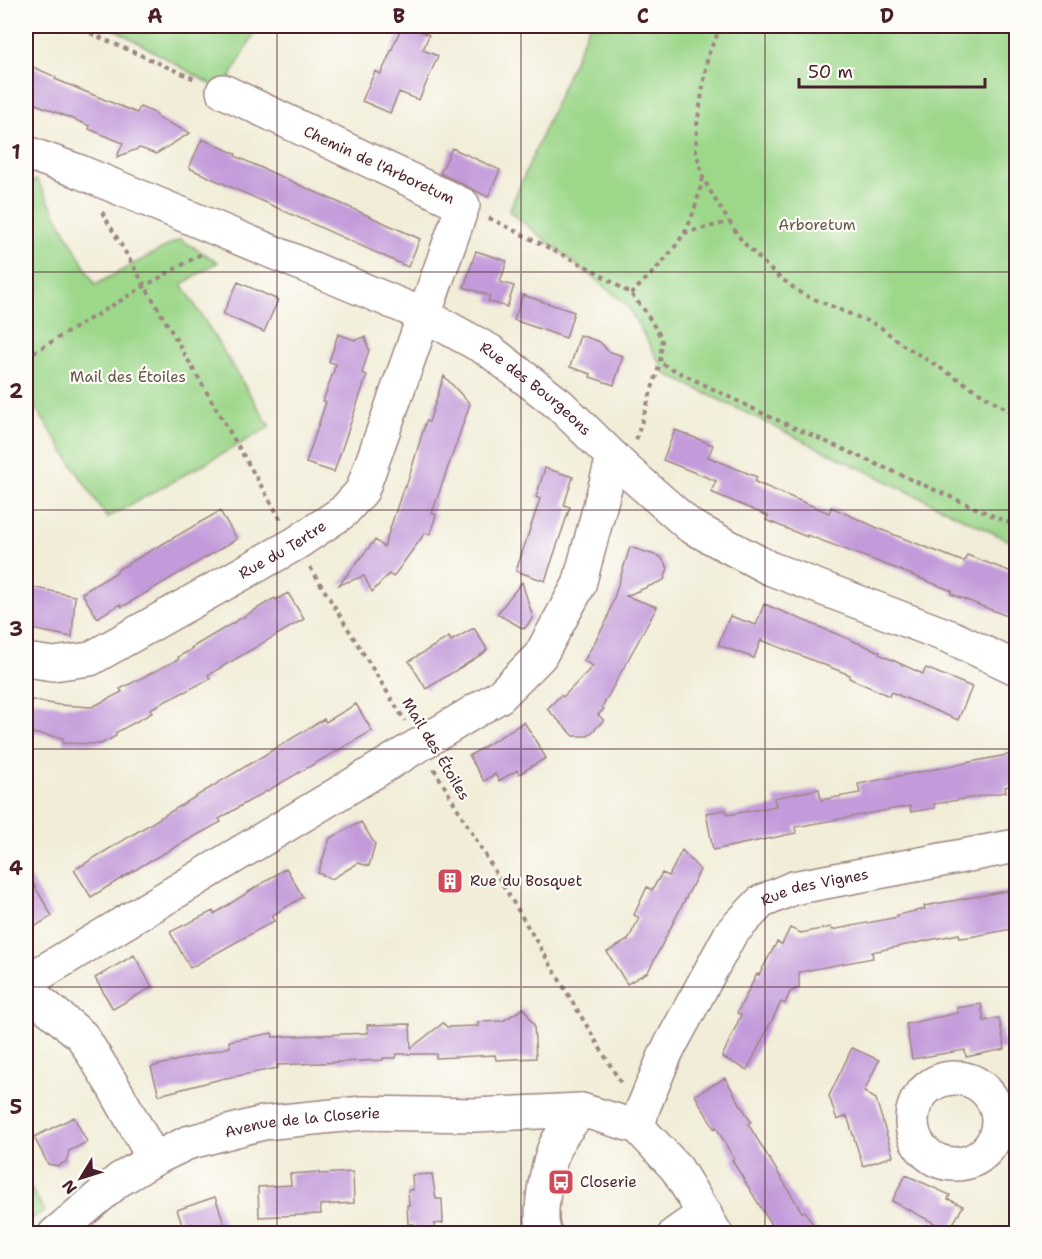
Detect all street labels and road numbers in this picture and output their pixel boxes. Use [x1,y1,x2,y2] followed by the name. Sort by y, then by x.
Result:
[300,121,458,209] street label: Chemin de l'Arboretum
[476,337,595,440] street label: Rue des Bourgeons
[235,516,330,584] street label: Rue du Tertre
[398,694,475,804] street label: Mail des Étoiles
[758,864,870,911] street label: Rue des Vignes
[223,1103,380,1143] street label: Avenue de la Closerie

